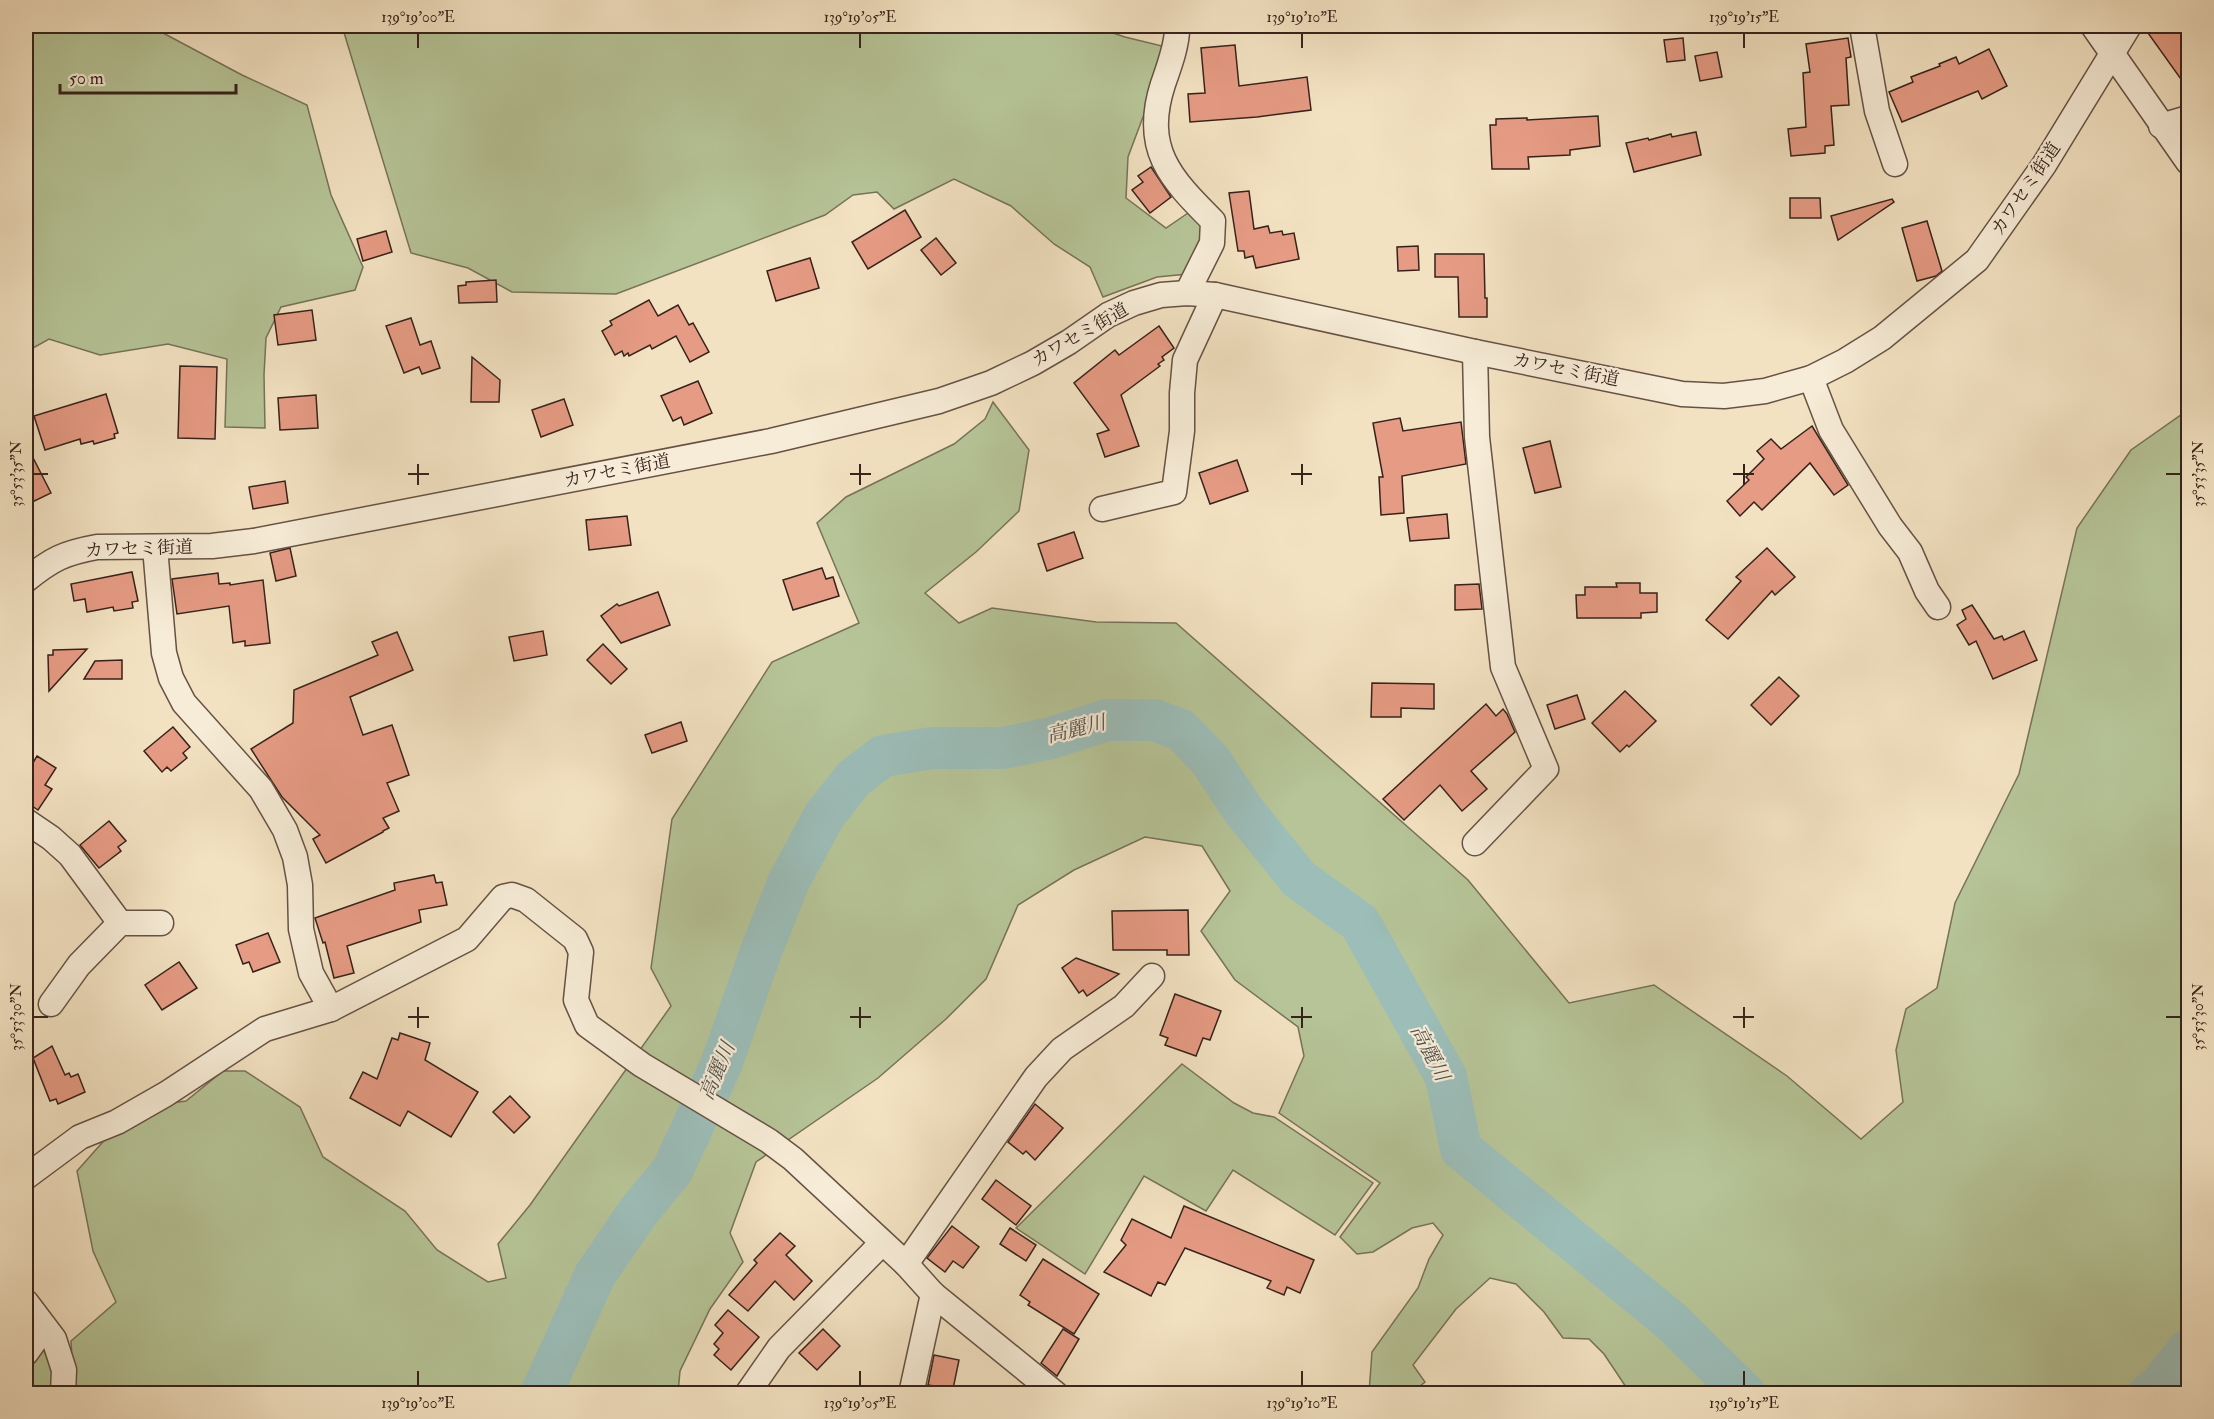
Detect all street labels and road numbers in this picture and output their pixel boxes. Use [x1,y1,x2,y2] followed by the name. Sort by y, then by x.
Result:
[1986,138,2066,240] street label: カワセミ街道
[1027,298,1133,372] street label: カワセミ街道
[1511,348,1621,392] street label: カワセミ街道
[562,449,672,493] street label: カワセミ街道
[85,536,193,562] street label: カワセミ街道

